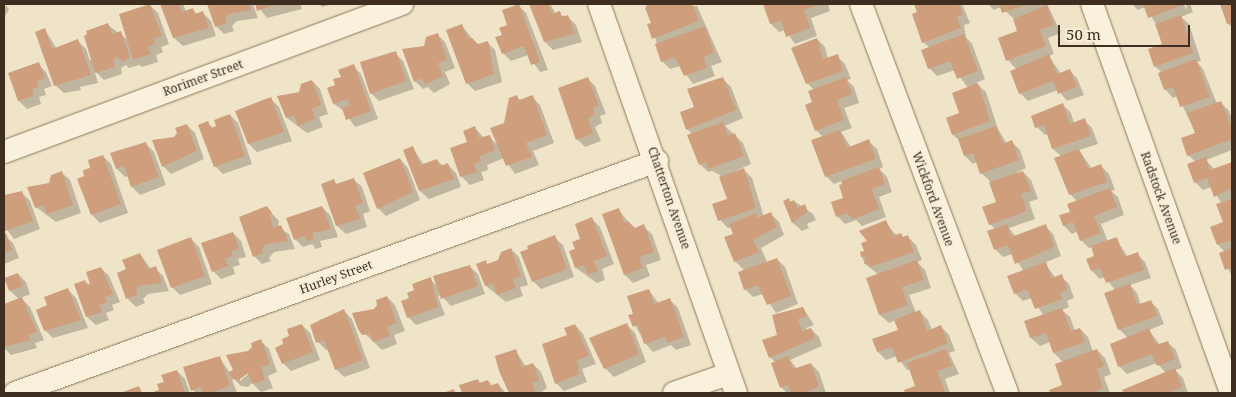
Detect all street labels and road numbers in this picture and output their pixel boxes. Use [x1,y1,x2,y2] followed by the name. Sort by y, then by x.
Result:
[161,57,245,99] street label: Rorimer Street
[645,145,693,251] street label: Chatterton Avenue
[909,150,957,248] street label: Wickford Avenue
[1138,150,1184,246] street label: Radstock Avenue
[298,257,374,297] street label: Hurley Street

